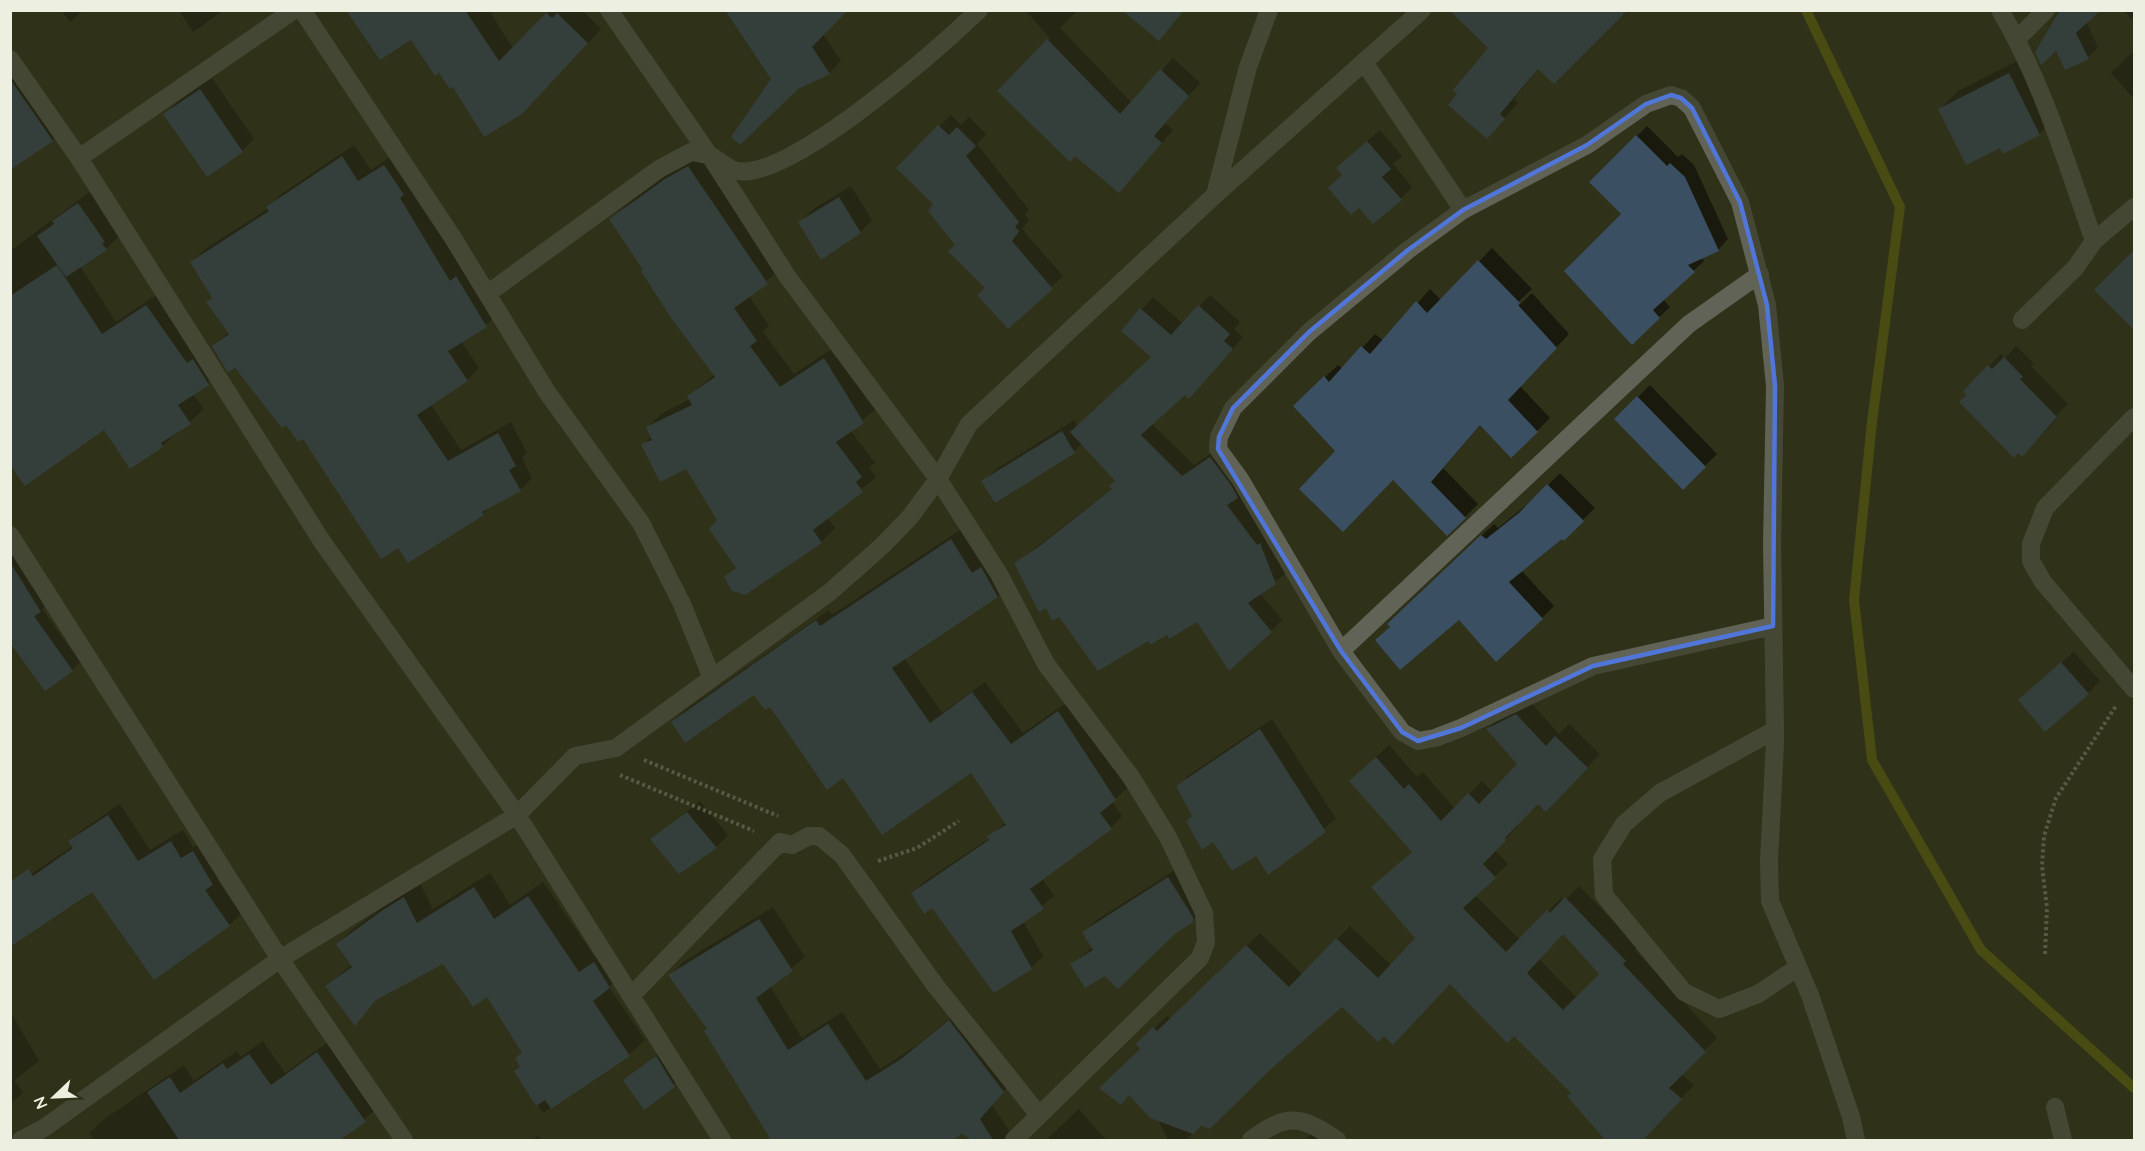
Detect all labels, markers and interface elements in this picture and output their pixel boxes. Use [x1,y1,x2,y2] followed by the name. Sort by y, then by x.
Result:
[24,1067,84,1127] north arrow
[29,1094,52,1112] text: N

